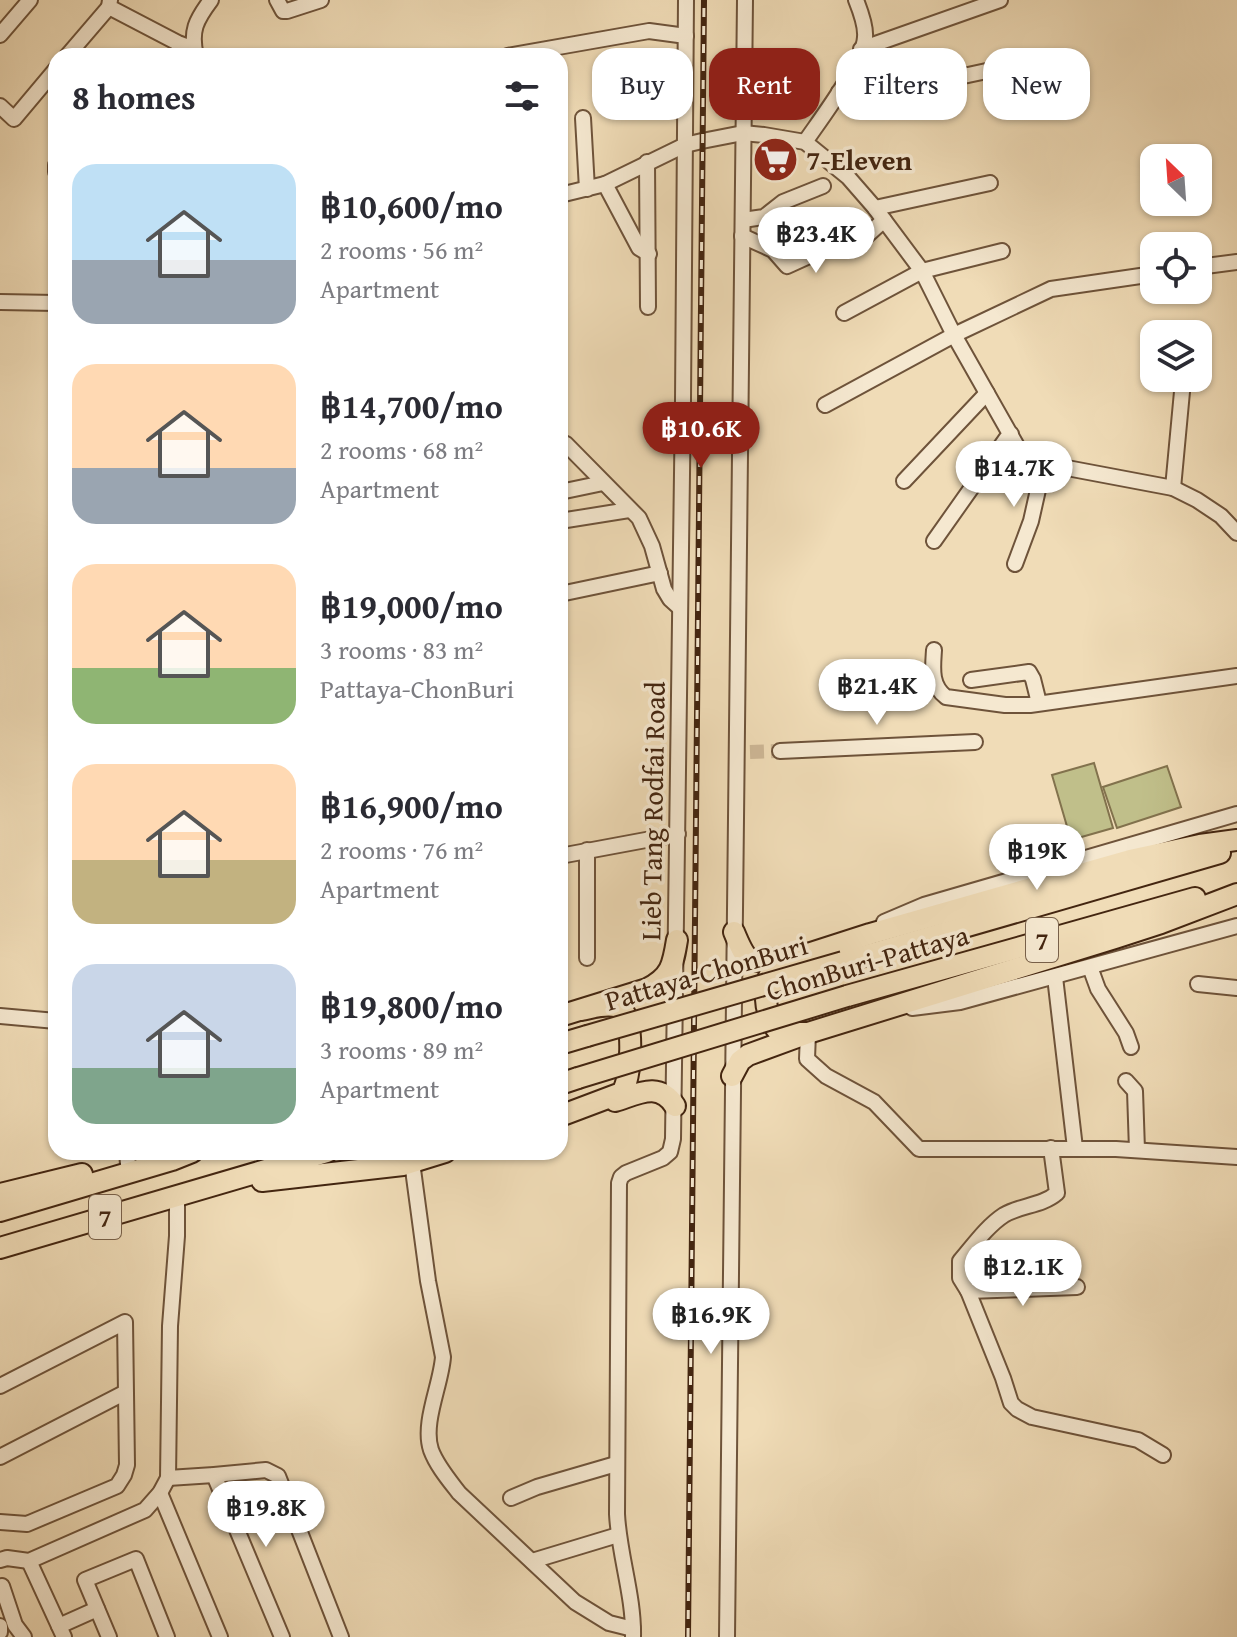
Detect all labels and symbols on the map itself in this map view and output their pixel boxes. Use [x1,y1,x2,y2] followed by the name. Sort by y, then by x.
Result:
[751,135,799,183] supermarket icon: 7-Eleven
[806,139,912,180] place label: 7-Eleven
[1140,144,1212,216] north arrow
[751,207,881,275] pin: ฿23.4K
[636,402,766,470] pin: ฿10.6K
[949,441,1079,509] pin: ฿14.7K
[812,659,942,727] pin: ฿21.4K
[629,681,675,941] street label: Lieb Tang Rodfai Road
[990,824,1084,892] pin: ฿19K
[761,913,974,1011] street label: ChonBuri-Pattaya
[1026,918,1058,962] road number: 7
[600,923,812,1021] street label: Pattaya-ChonBuri
[89,1195,121,1239] road number: 7
[958,1240,1088,1308] pin: ฿12.1K
[646,1288,776,1356] pin: ฿16.9K
[201,1481,331,1549] pin: ฿19.8K

